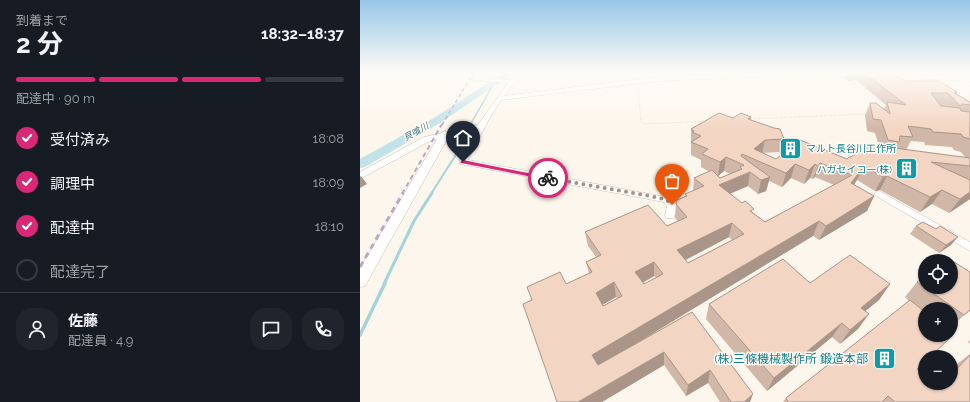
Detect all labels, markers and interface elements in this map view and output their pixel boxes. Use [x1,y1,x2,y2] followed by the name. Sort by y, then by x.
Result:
[16,13,68,28] text: 到着まで
[261,25,344,43] text: 18:32–18:37
[16,29,63,59] text: 2 分
[16,91,95,106] text: 配達中 · 90 m
[402,120,431,143] water label: 貝喰川
[446,121,480,162] pin
[16,127,38,149] icon: check
[452,127,474,149] icon: home
[50,131,110,149] text: 受付済み
[313,131,344,146] text: 18:08
[777,135,803,161] building icon: マルト長谷川工作所
[806,143,896,154] place label: マルト長谷川工作所
[894,156,920,182] building icon: ハガセイコー(株)
[528,158,568,198] courier
[655,164,689,205] pin
[817,164,892,175] place label: ハガセイコー(株)
[537,167,559,189] icon: bike
[661,170,683,192] icon: bag
[16,171,38,193] icon: check
[50,175,95,193] text: 調理中
[313,175,344,190] text: 18:09
[16,215,38,237] icon: check
[50,219,95,237] text: 配達中
[315,219,344,234] text: 18:10
[918,254,958,390] map controls
[918,254,958,294] button: locate
[50,263,110,281] text: 配達完了
[918,302,958,342] button: +
[16,308,58,350] button: person
[250,308,292,350] button: chat
[302,308,344,350] button: phone
[68,312,98,330] text: 佐藤
[68,333,133,348] text: 配達員 · 4.9
[871,346,897,372] building icon: (株)三條機械製作所 鍛造本部
[918,350,958,390] button: −
[714,352,868,366] place label: (株)三條機械製作所 鍛造本部

